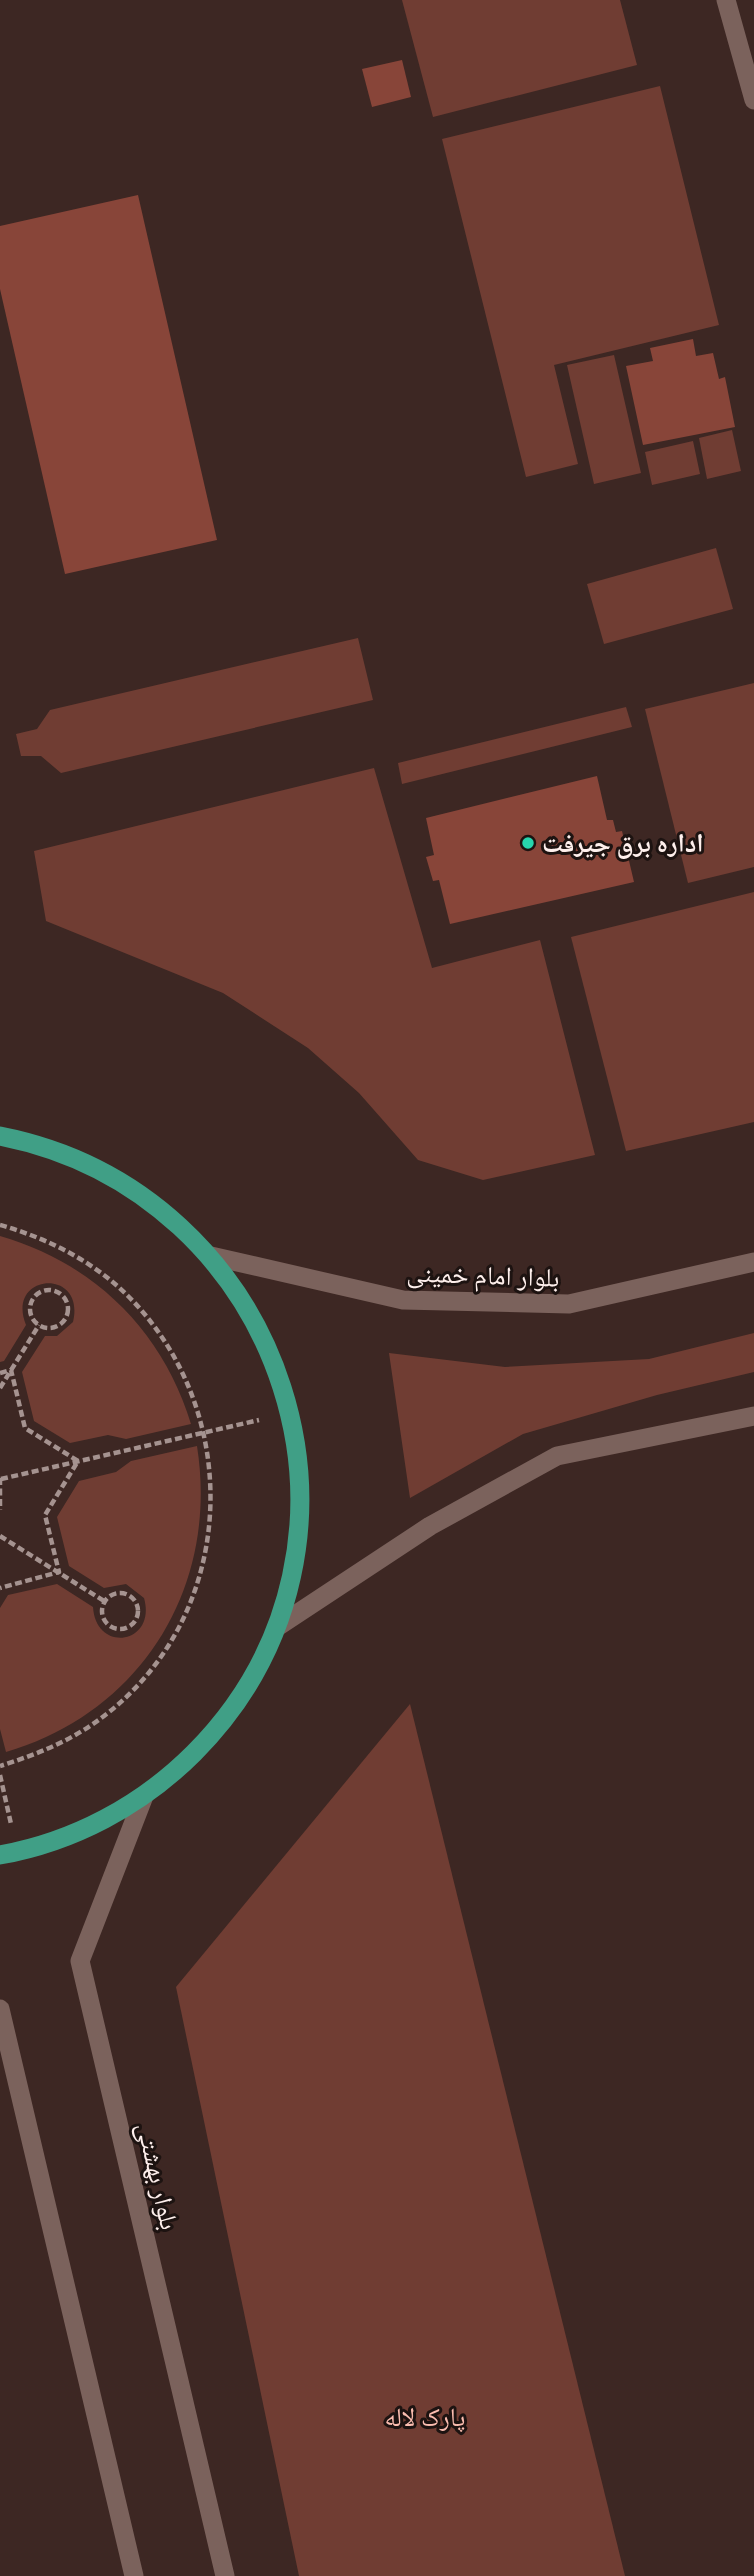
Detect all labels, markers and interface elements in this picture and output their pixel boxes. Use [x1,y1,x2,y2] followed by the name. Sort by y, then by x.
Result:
[542,823,704,862] place label: اداره برق جیرفت
[520,835,536,851] marker: اداره برق جیرفت
[406,1252,560,1297] street label: بلوار امام خمینی
[127,2118,190,2233] street label: بلوار بهشتی
[385,2397,465,2436] park label: پارک لاله

